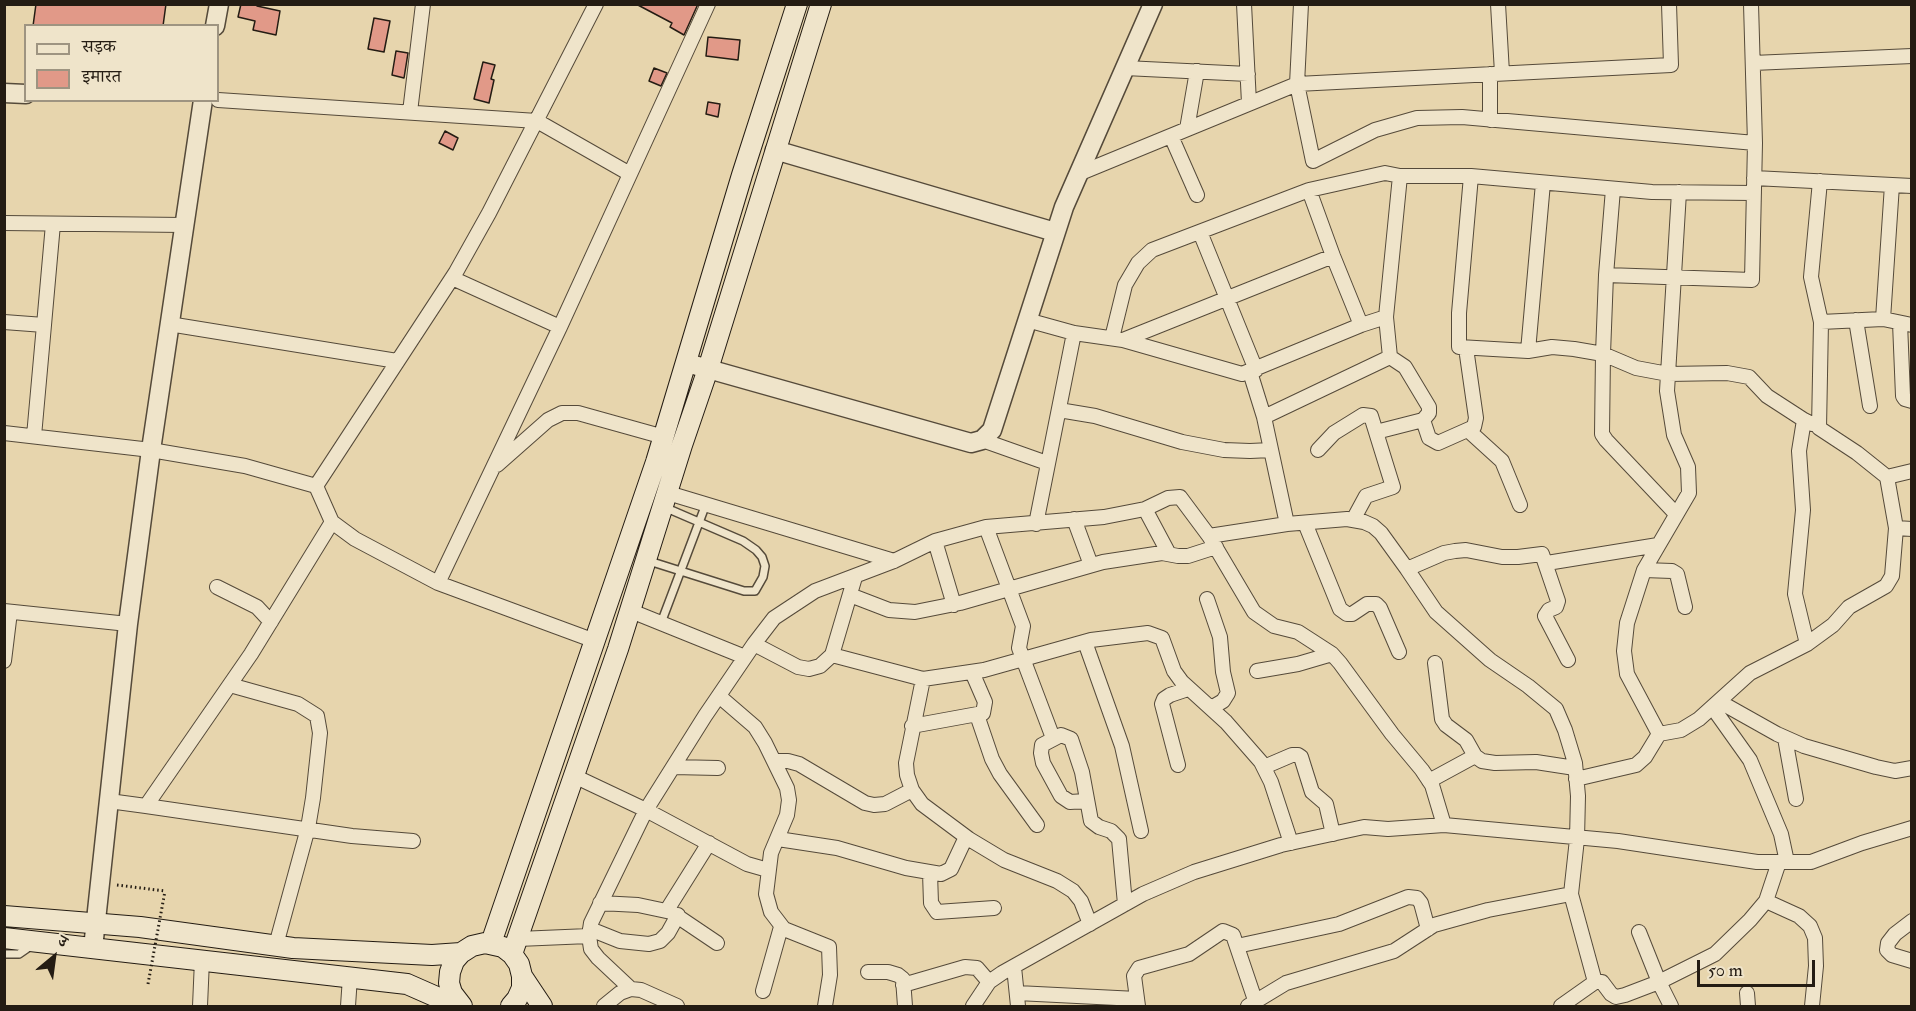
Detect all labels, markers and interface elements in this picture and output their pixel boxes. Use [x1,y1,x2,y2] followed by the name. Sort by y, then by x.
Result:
[24,24,219,102] legend
[82,35,116,58] text: सड़क
[82,65,121,88] text: इमारत
[24,927,84,987] north arrow
[54,931,71,952] text: उ
[1700,948,1818,986] scale bar
[1708,959,1743,982] text: 50 m

